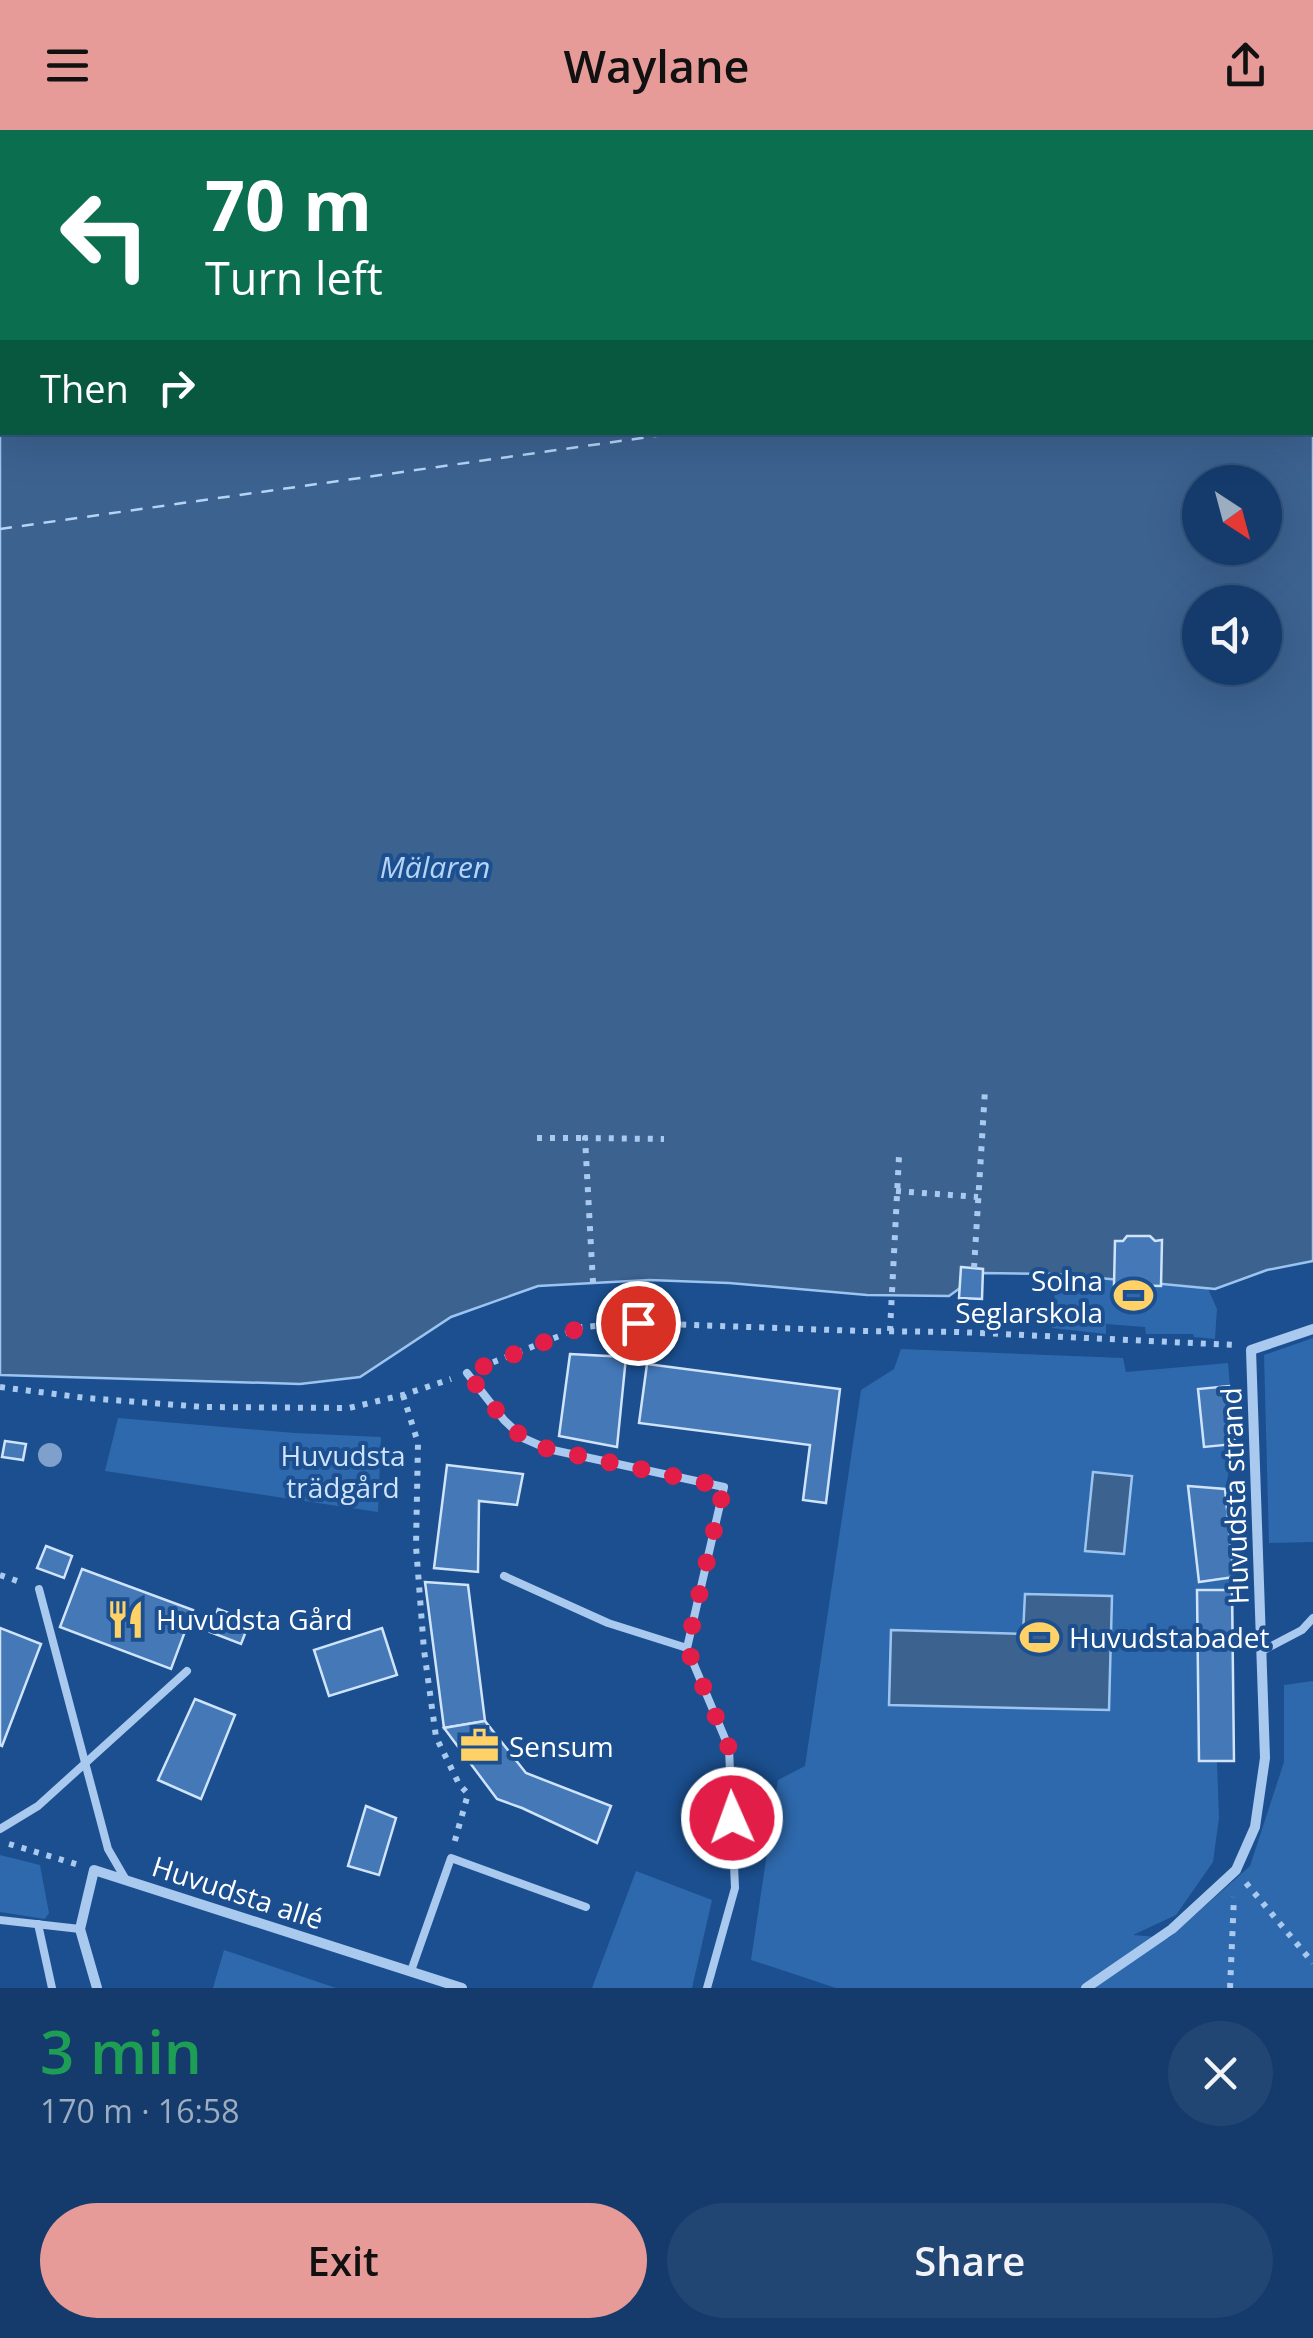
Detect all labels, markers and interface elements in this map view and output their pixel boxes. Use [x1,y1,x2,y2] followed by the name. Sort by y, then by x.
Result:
[564,35,749,96] text: Waylane
[40,38,95,93] icon: menu
[1218,38,1273,93] icon: share
[205,156,372,252] text: 70 m
[40,170,170,300] icon: left
[205,247,383,308] text: Turn left
[149,360,204,415] icon: right
[40,362,129,414] text: Then
[1182,465,1282,565] north arrow
[1182,465,1282,685] map controls
[1182,585,1282,685] button: sound
[380,846,490,887] water label: Mälaren
[955,1261,1103,1331] place label: Solna Seglarskola
[1112,1275,1154,1317] sports icon: Solna Seglarskola
[596,1281,681,1366] pin
[611,1296,666,1351] icon: arrive
[1211,1387,1257,1605] street label: Huvudsta strand
[281,1436,406,1506] park label: Huvudsta trädgård
[105,1598,147,1640] restaurant icon: Huvudsta Gård
[156,1600,353,1638] place label: Huvudsta Gård
[1018,1616,1060,1658] sports icon: Huvudstabadet
[1069,1618,1270,1656] place label: Huvudstabadet
[458,1725,500,1767] office icon: Sensum
[509,1727,614,1765] place label: Sensum
[680,1766,784,1870] position arrow
[148,1846,328,1938] street label: Huvudsta allé
[40,2010,202,2092] text: 3 min
[1168,2021,1273,2126] button: close
[40,2089,239,2132] text: 170 m · 16:58
[40,2203,647,2318] button: Exit
[667,2203,1273,2318] button: Share

